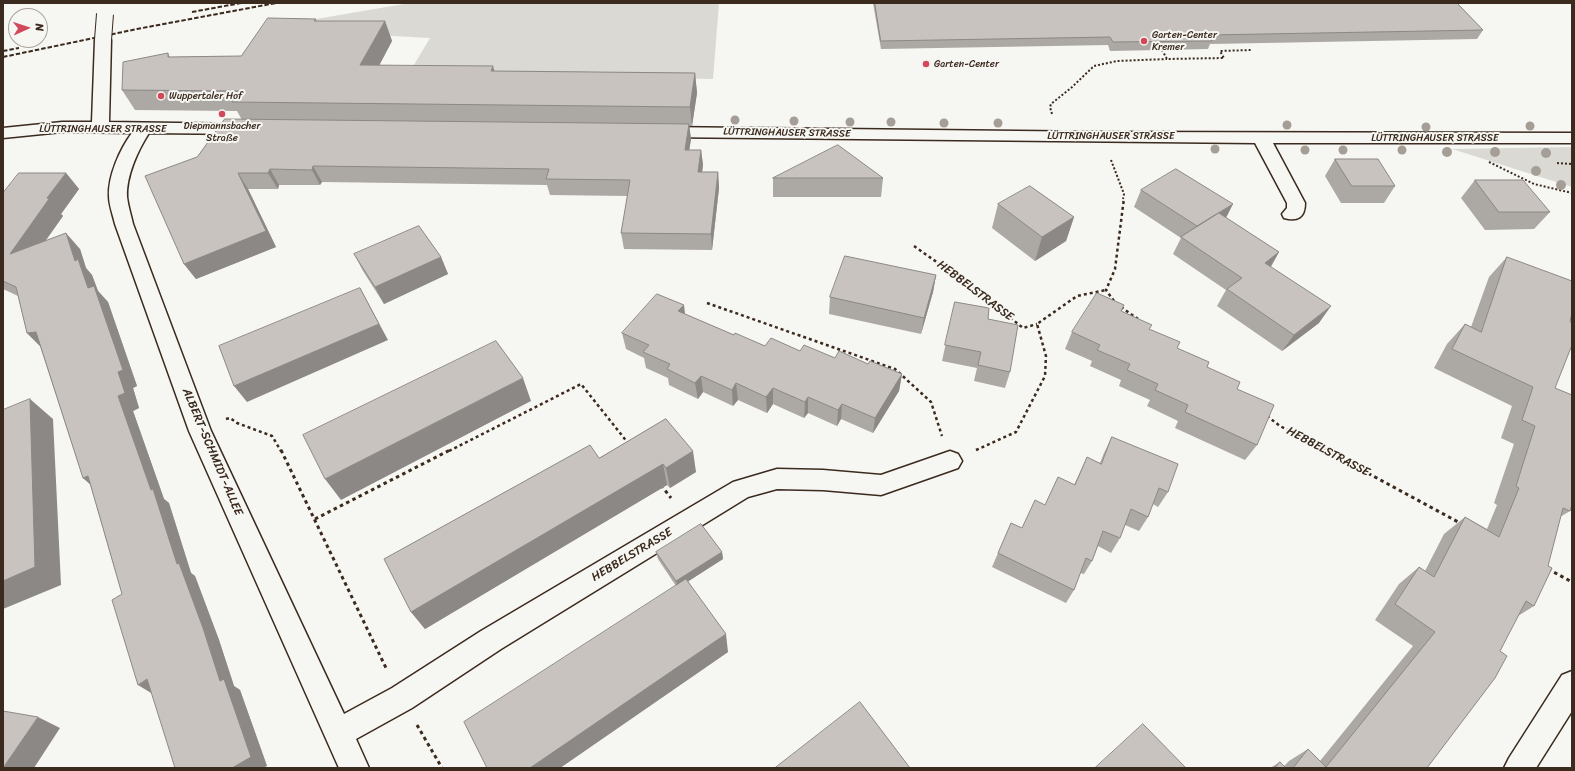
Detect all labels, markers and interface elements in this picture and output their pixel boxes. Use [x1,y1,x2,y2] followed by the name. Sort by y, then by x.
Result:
[8,8,48,48] north arrow
[30,23,49,32] text: N
[1152,29,1217,52] place label: Garten-Center Kremer
[1139,36,1149,46] marker: Garten-Center Kremer
[934,58,999,70] place label: Garten-Center
[921,59,931,69] marker: Garten-Center
[169,90,243,102] place label: Wuppertaler Hof
[156,91,166,101] marker: Wuppertaler Hof
[217,109,227,119] marker: Diepmannsbacher Straße
[183,120,261,144] place label: Diepmannsbacher Straße
[39,123,167,135] street label: LÜTTRINGHAUSER STRASSE
[723,126,851,140] street label: LÜTTRINGHAUSER STRASSE
[1047,130,1175,142] street label: LÜTTRINGHAUSER STRASSE
[1371,132,1499,144] street label: LÜTTRINGHAUSER STRASSE
[934,258,1016,324] street label: HEBBELSTRASSE
[179,386,245,518] street label: ALBERT-SCHMIDT-ALLEE
[1284,424,1372,480] street label: HEBBELSTRASSE
[589,525,675,585] street label: HEBBELSTRASSE

